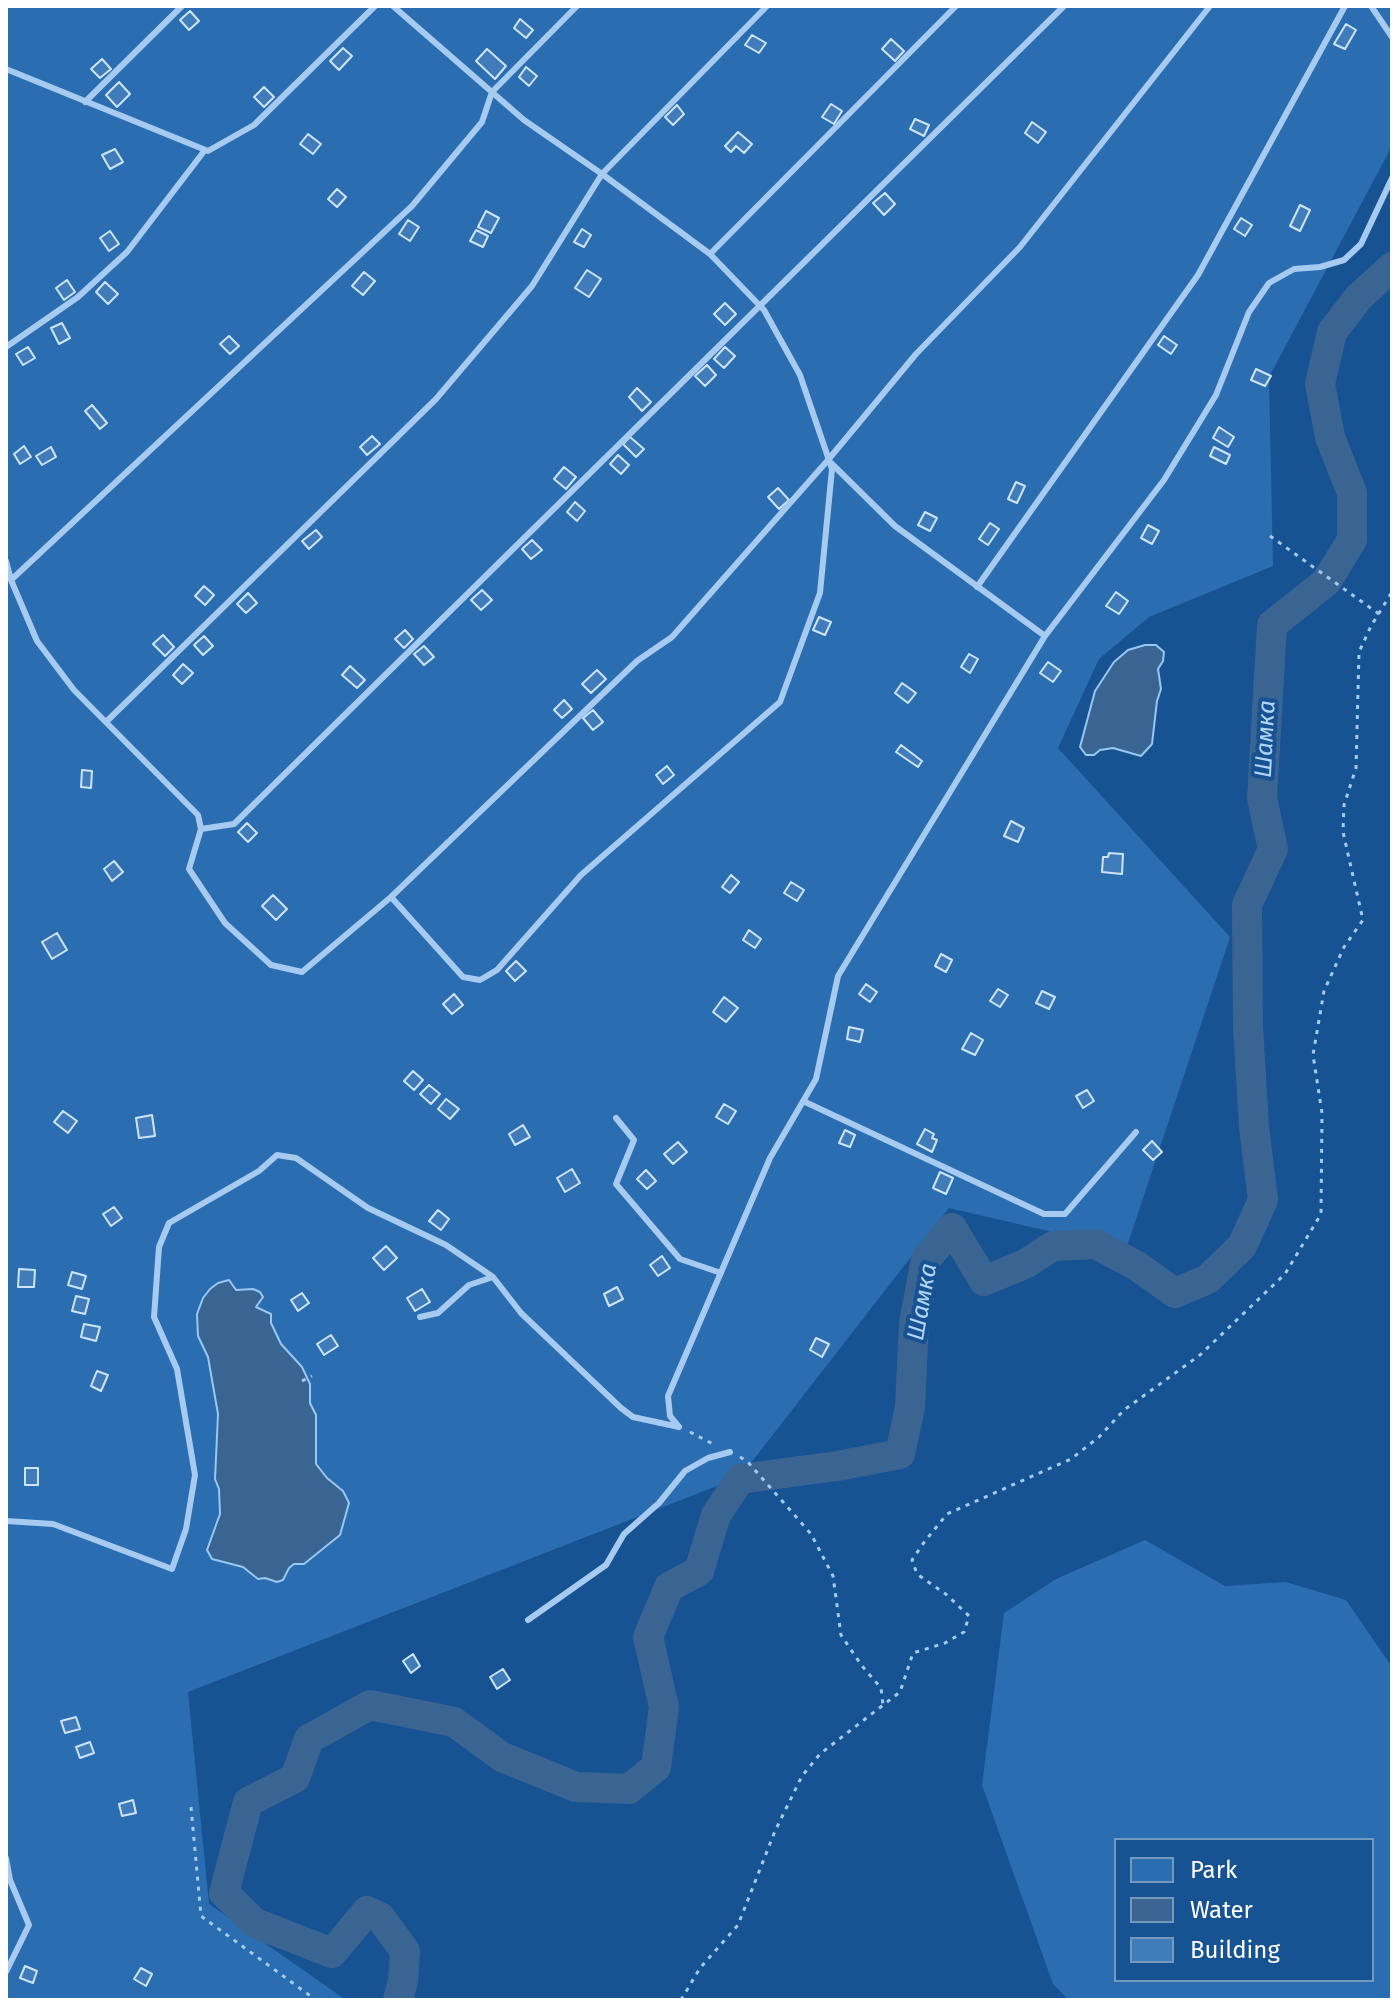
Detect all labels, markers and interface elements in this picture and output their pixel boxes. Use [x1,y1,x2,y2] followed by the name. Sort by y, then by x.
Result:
[1250,699,1282,779] water label: Шамка
[902,1261,944,1343] water label: Шамка
[1114,1838,1374,1982] legend
[1190,1856,1237,1884] text: Park
[1190,1896,1253,1924] text: Water
[1190,1936,1280,1964] text: Building

